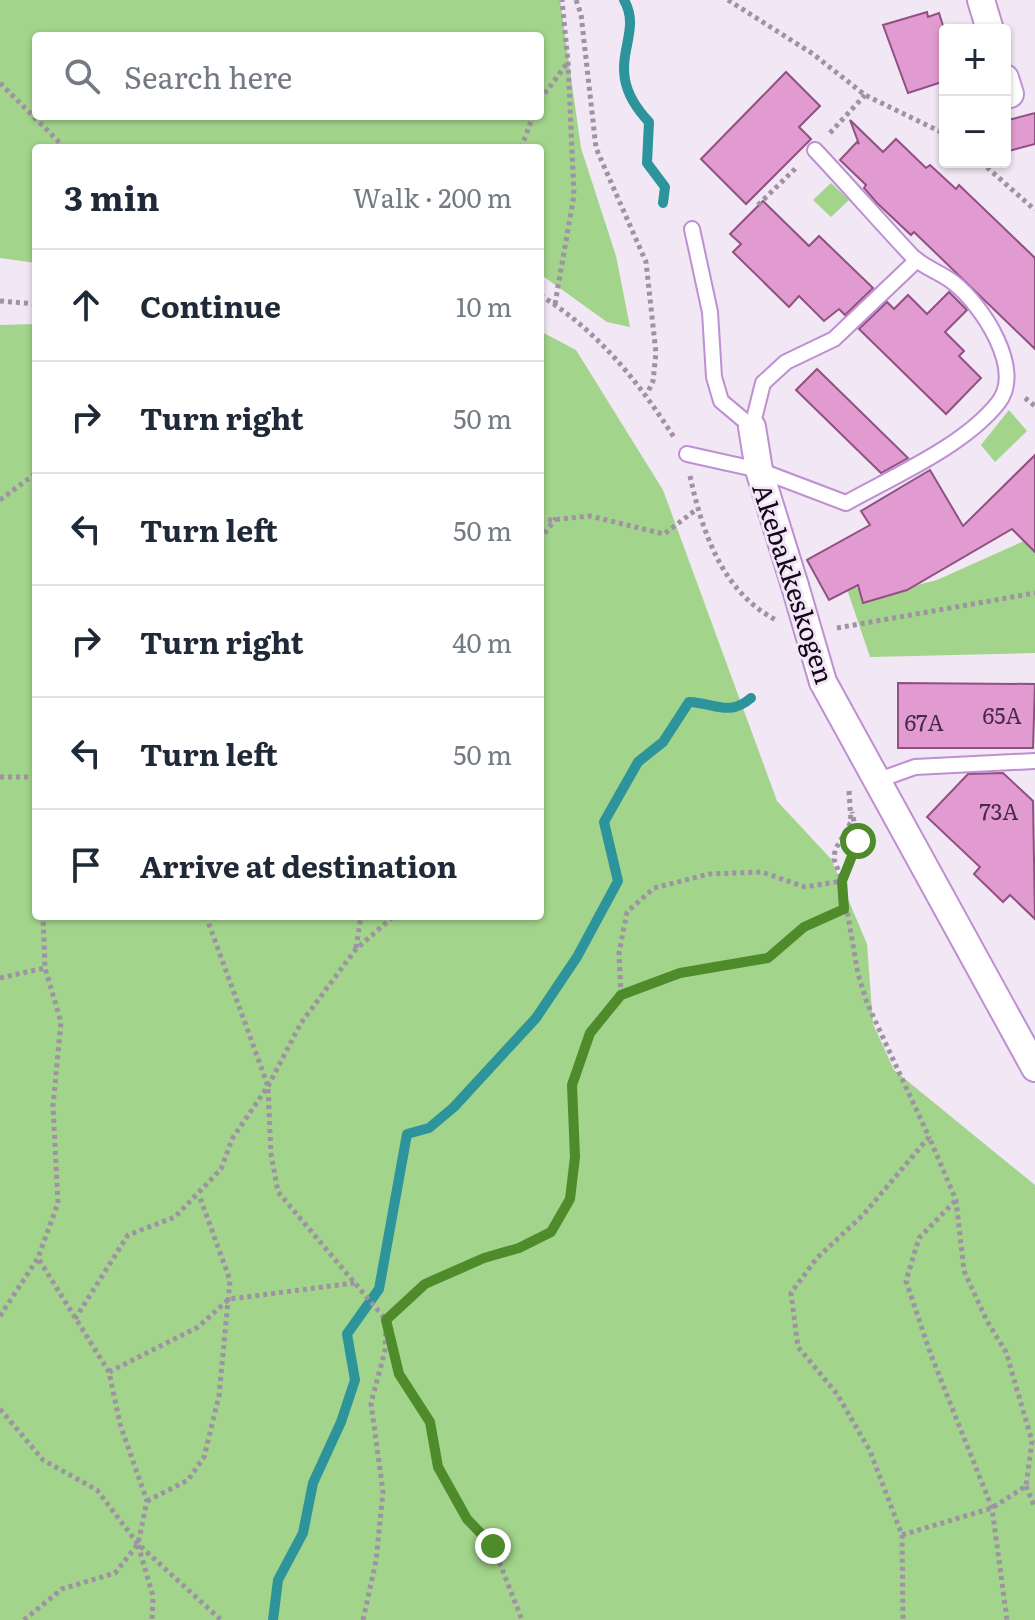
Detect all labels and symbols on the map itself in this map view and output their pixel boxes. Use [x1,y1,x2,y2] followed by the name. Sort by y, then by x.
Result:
[744,478,846,688] street label: Akebakkeskogen
[982,698,1022,731] house number: 65A
[904,705,944,738] house number: 67A
[979,794,1019,827] house number: 73A
[840,823,876,859] route start
[475,1528,511,1564] route end

